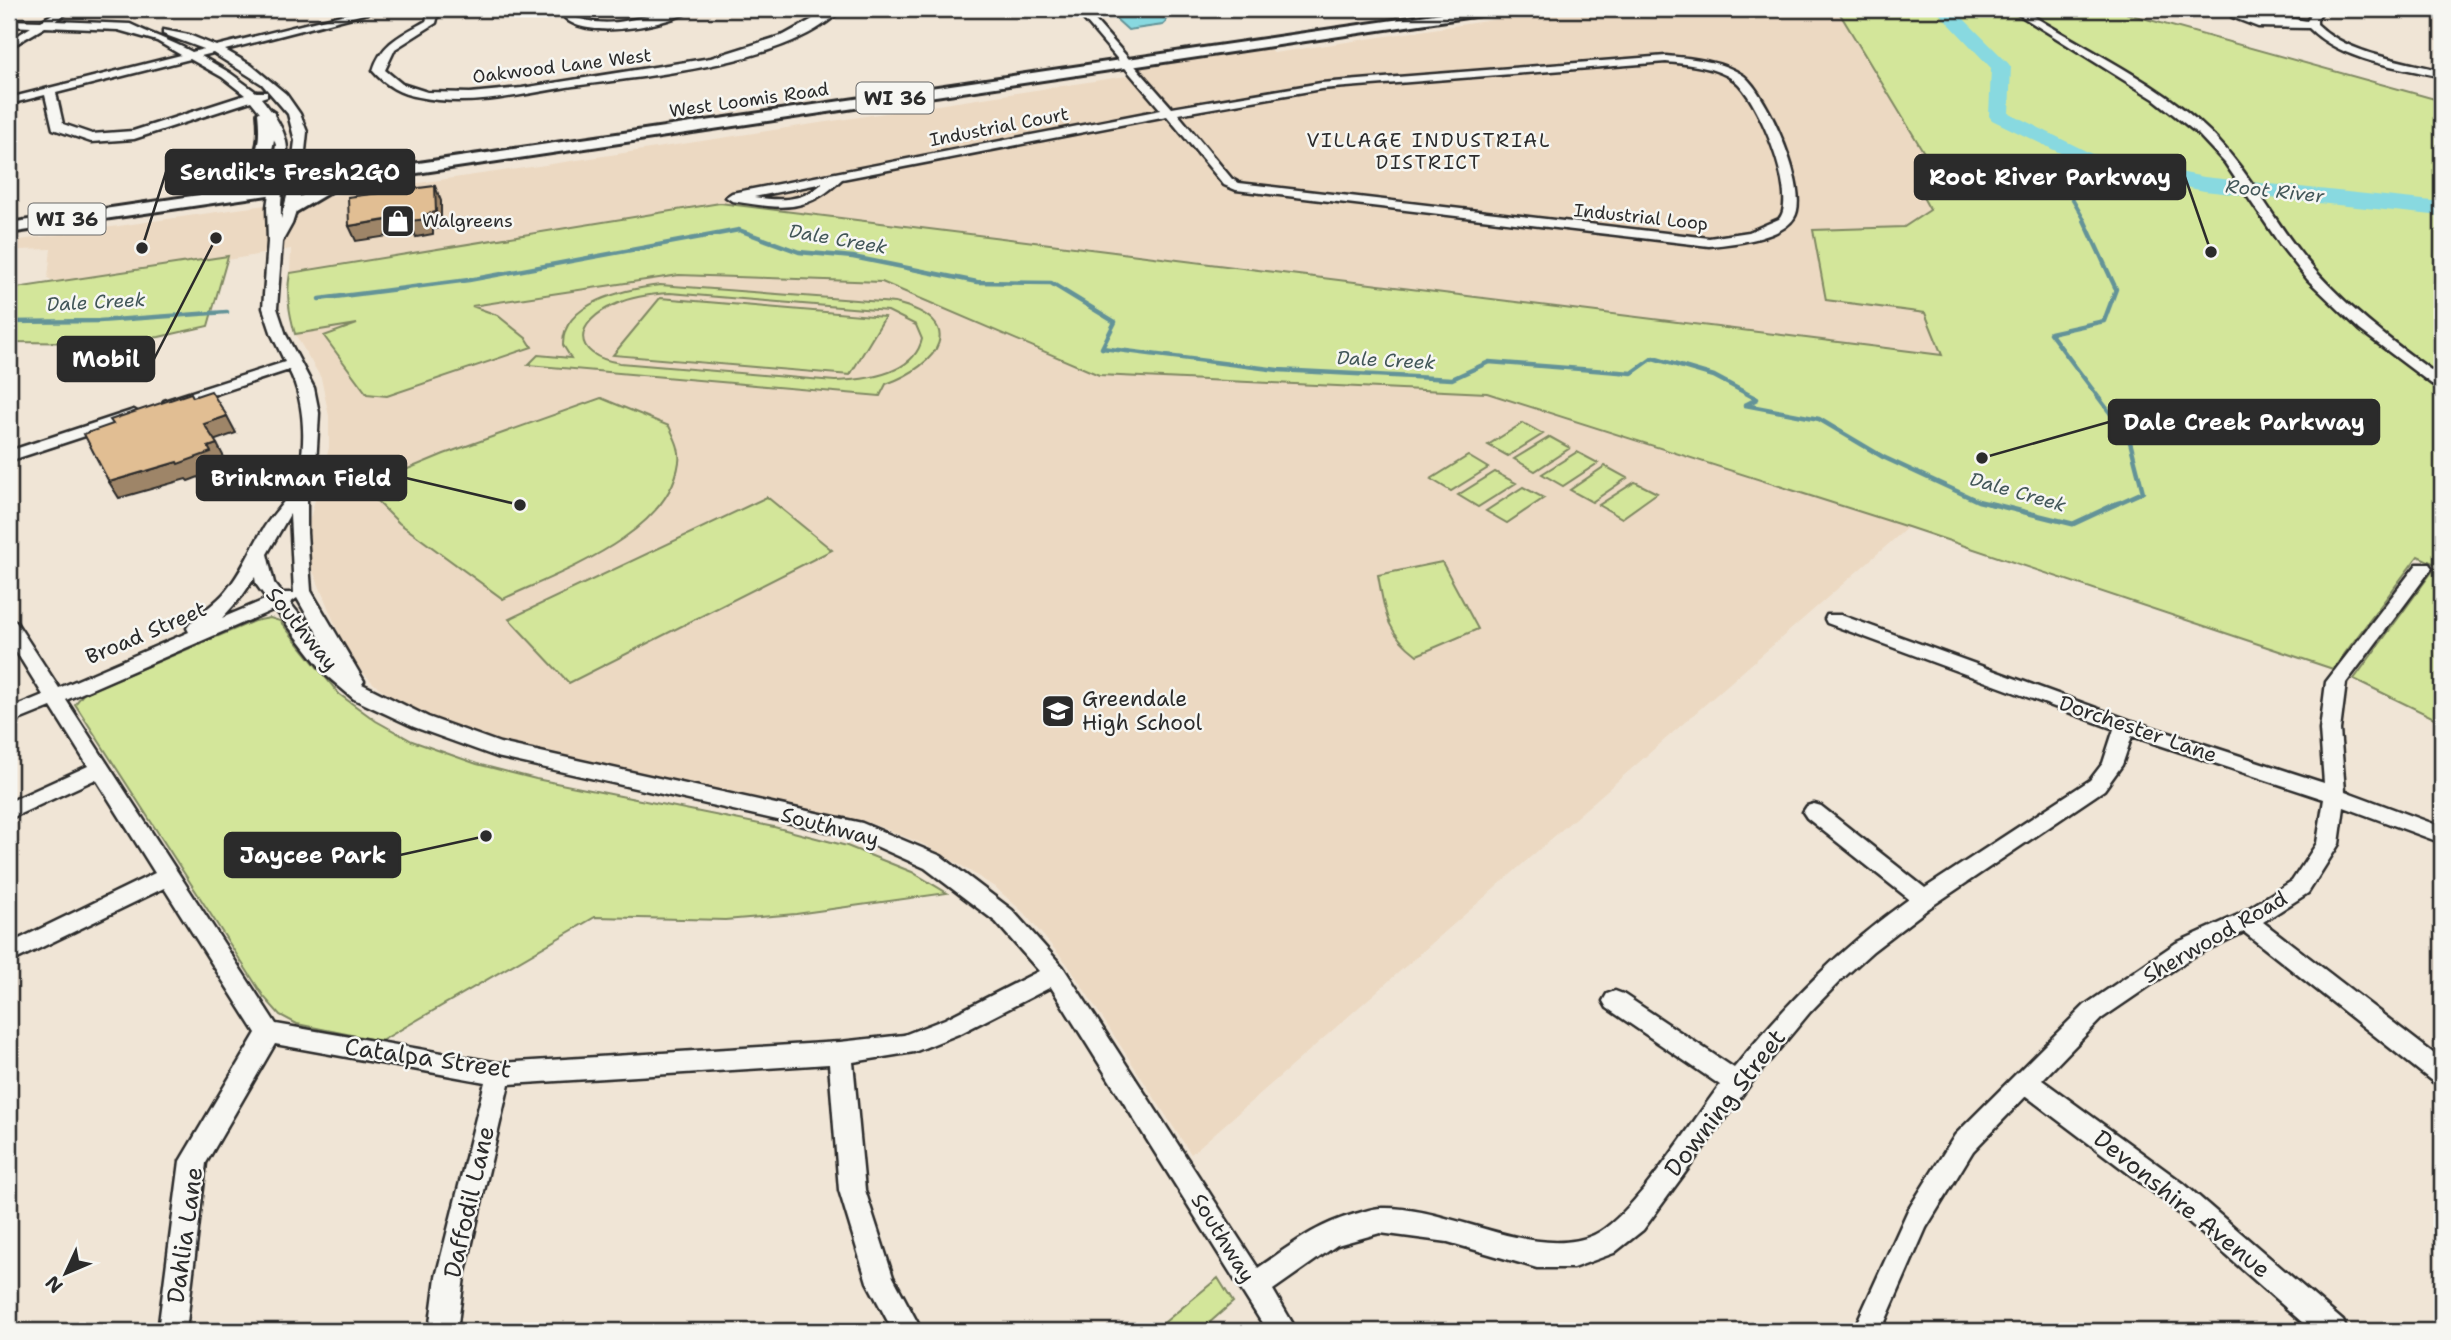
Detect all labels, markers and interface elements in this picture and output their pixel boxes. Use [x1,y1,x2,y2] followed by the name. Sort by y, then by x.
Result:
[471,43,653,89] street label: Oakwood Lane West
[668,77,830,123] street label: West Loomis Road
[856,82,934,114] road number: WI 36
[927,102,1071,152] street label: Industrial Court
[1306,128,1552,175] district label: VILLAGE INDUSTRIAL DISTRICT
[166,150,414,194] callout: Sendik's Fresh2GO
[1915,155,2185,199] callout: Root River Parkway
[180,157,400,187] text: Sendik's Fresh2GO
[1929,162,2171,192] text: Root River Parkway
[2224,173,2327,209] water label: Root River
[1573,198,1709,236] street label: Industrial Loop
[379,202,417,240] shop icon: Walgreens
[28,204,106,234] road number: WI 36
[422,209,513,233] place label: Walgreens
[787,218,889,260] water label: Dale Creek
[46,287,146,317] water label: Dale Creek
[58,337,154,381] callout: Mobil
[72,344,140,374] text: Mobil
[1336,345,1436,375] water label: Dale Creek
[2109,400,2379,444] callout: Dale Creek Parkway
[2123,407,2365,437] text: Dale Creek Parkway
[197,456,406,500] callout: Brinkman Field
[211,463,391,493] text: Brinkman Field
[1967,466,2069,518] water label: Dale Creek
[260,581,344,677] street label: Southway
[81,595,211,671] street label: Broad Street
[1082,685,1203,737] place label: Greendale High School
[2055,689,2221,769] street label: Dorchester Lane
[1039,692,1077,730] school or university icon: Greendale High School
[778,800,882,854] street label: Southway
[225,833,400,877] callout: Jaycee Park
[240,840,386,870] text: Jaycee Park
[2138,884,2292,990] street label: Sherwood Road
[1657,1022,1793,1184] street label: Downing Street
[343,1030,513,1086] street label: Catalpa Street
[436,1123,502,1281] street label: Daffodil Lane
[2087,1123,2277,1285] street label: Devonshire Avenue
[160,1165,210,1305] street label: Dahlia Lane
[1185,1188,1261,1288] street label: Southway
[32,1238,102,1308] north arrow
[40,1270,68,1299] text: N

